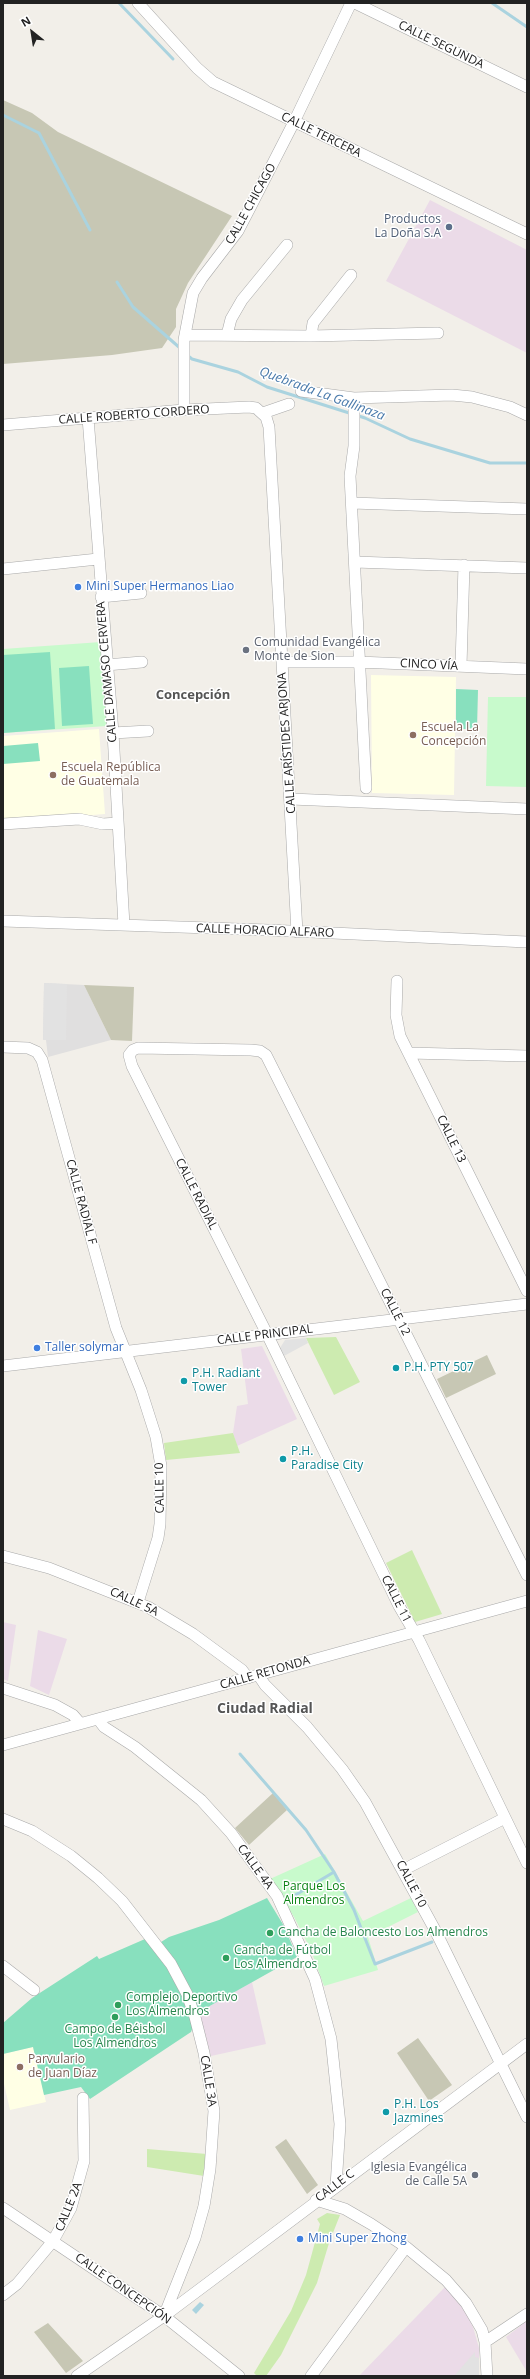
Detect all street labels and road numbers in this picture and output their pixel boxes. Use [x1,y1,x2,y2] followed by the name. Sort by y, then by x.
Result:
[396,18,486,72] street label: CALLE SEGUNDA
[279,109,363,161] street label: CALLE TERCERA
[223,161,279,247] street label: CALLE CHICAGO
[58,403,210,427] street label: CALLE ROBERTO CORDERO
[94,601,120,743] street label: CALLE DAMASO CERVERA
[400,656,458,674] street label: CINCO VÍA
[275,672,299,814] street label: CALLE ARÍSTIDES ARJONA
[196,921,334,941] street label: CALLE HORACIO ALFARO
[433,1113,469,1165] street label: CALLE 13
[172,1156,220,1232] street label: CALLE RADIAL
[63,1158,99,1246] street label: CALLE RADIAL F
[377,1286,413,1338] street label: CALLE 12
[216,1322,314,1348] street label: CALLE PRINCIPAL
[152,1462,168,1514] street label: CALLE 10
[378,1573,414,1625] street label: CALLE 11
[107,1585,161,1619] street label: CALLE 5A
[218,1653,312,1693] street label: CALLE RETONDA
[234,1842,276,1892] street label: CALLE 4A
[393,1858,429,1910] street label: CALLE 10
[197,2054,219,2108] street label: CALLE 3A
[313,2167,357,2205] street label: CALLE C
[53,2180,85,2234] street label: CALLE 2A
[72,2250,174,2328] street label: CALLE CONCEPCIÓN

